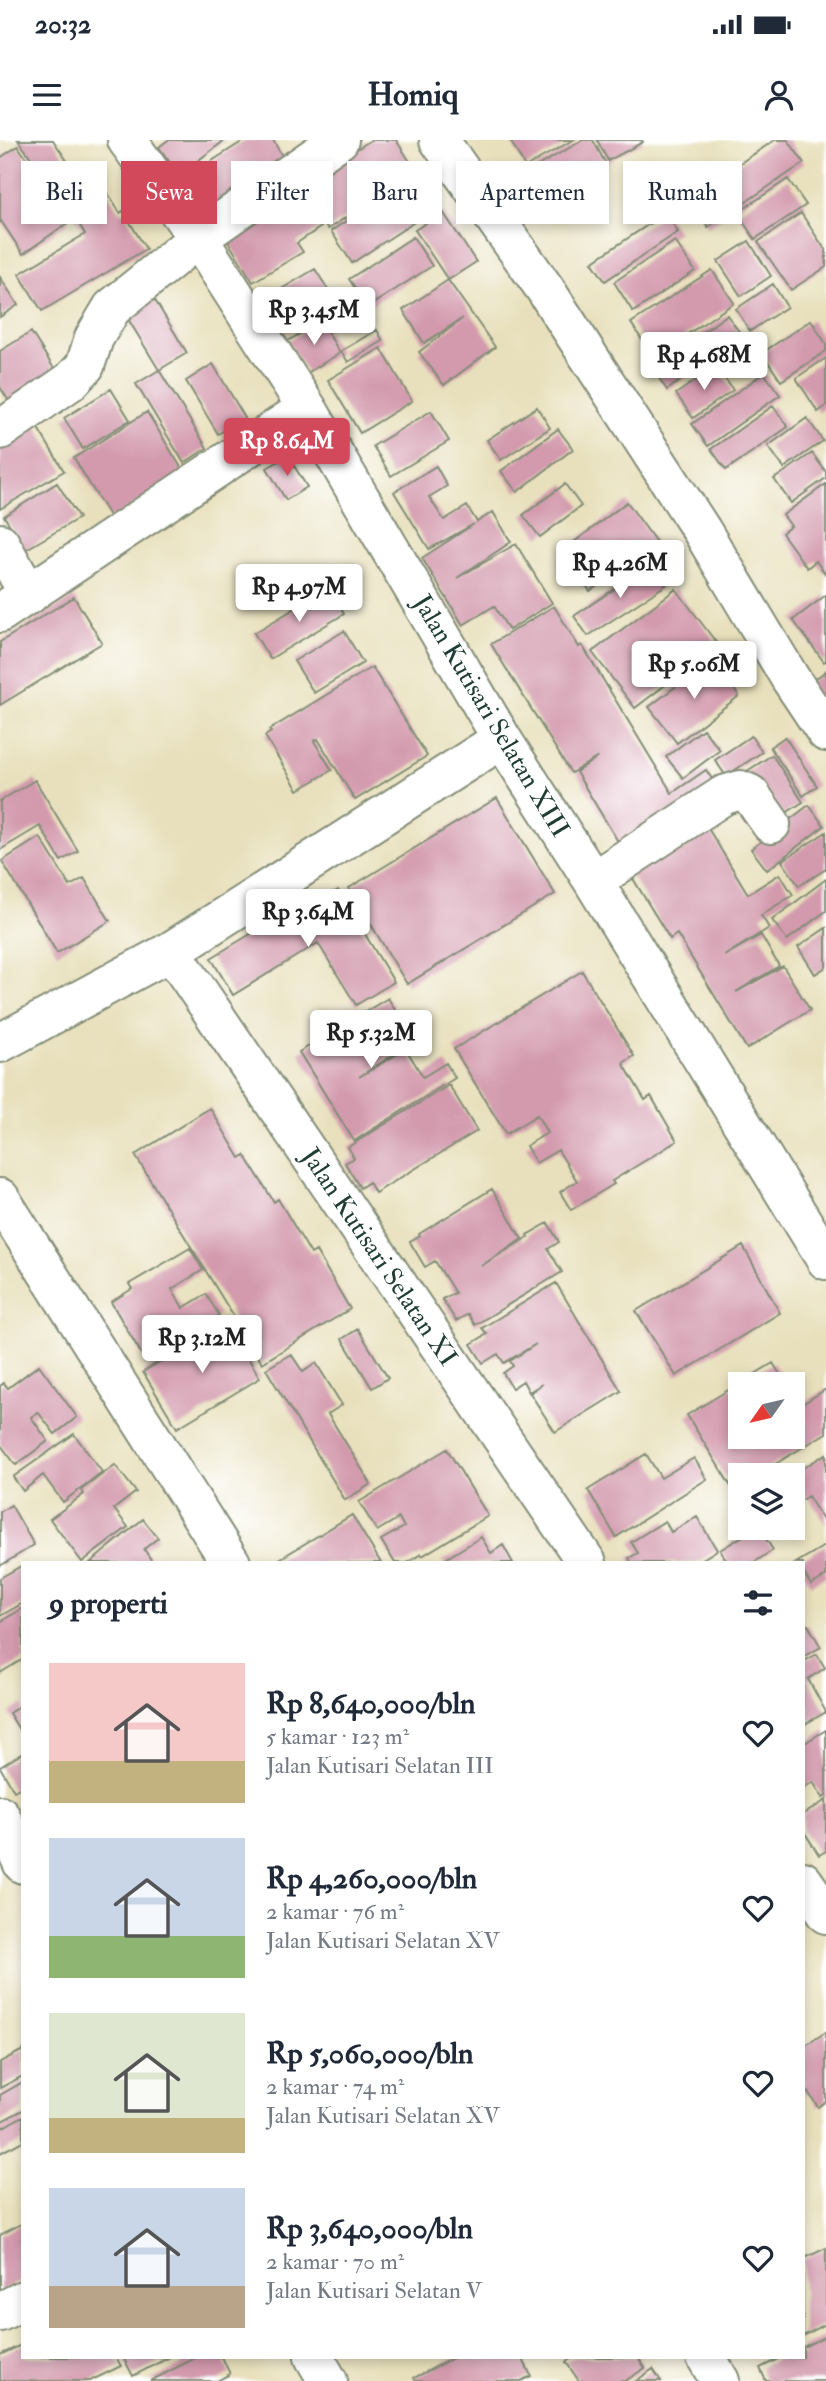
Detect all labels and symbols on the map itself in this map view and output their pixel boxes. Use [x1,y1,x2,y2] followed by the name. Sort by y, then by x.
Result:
[242,288,386,347] pin: Rp 3.45M
[632,332,776,392] pin: Rp 4.68M
[215,418,359,478] pin: Rp 8.64M
[548,540,692,600] pin: Rp 4.26M
[227,564,371,624] pin: Rp 4.97M
[405,588,576,843] street label: Jalan Kutisari Selatan XIII
[622,642,766,701] pin: Rp 5.06M
[236,890,380,949] pin: Rp 3.64M
[299,1010,443,1070] pin: Rp 5.32M
[294,1141,464,1372] street label: Jalan Kutisari Selatan XI
[130,1316,274,1375] pin: Rp 3.12M
[728,1372,805,1449] north arrow

